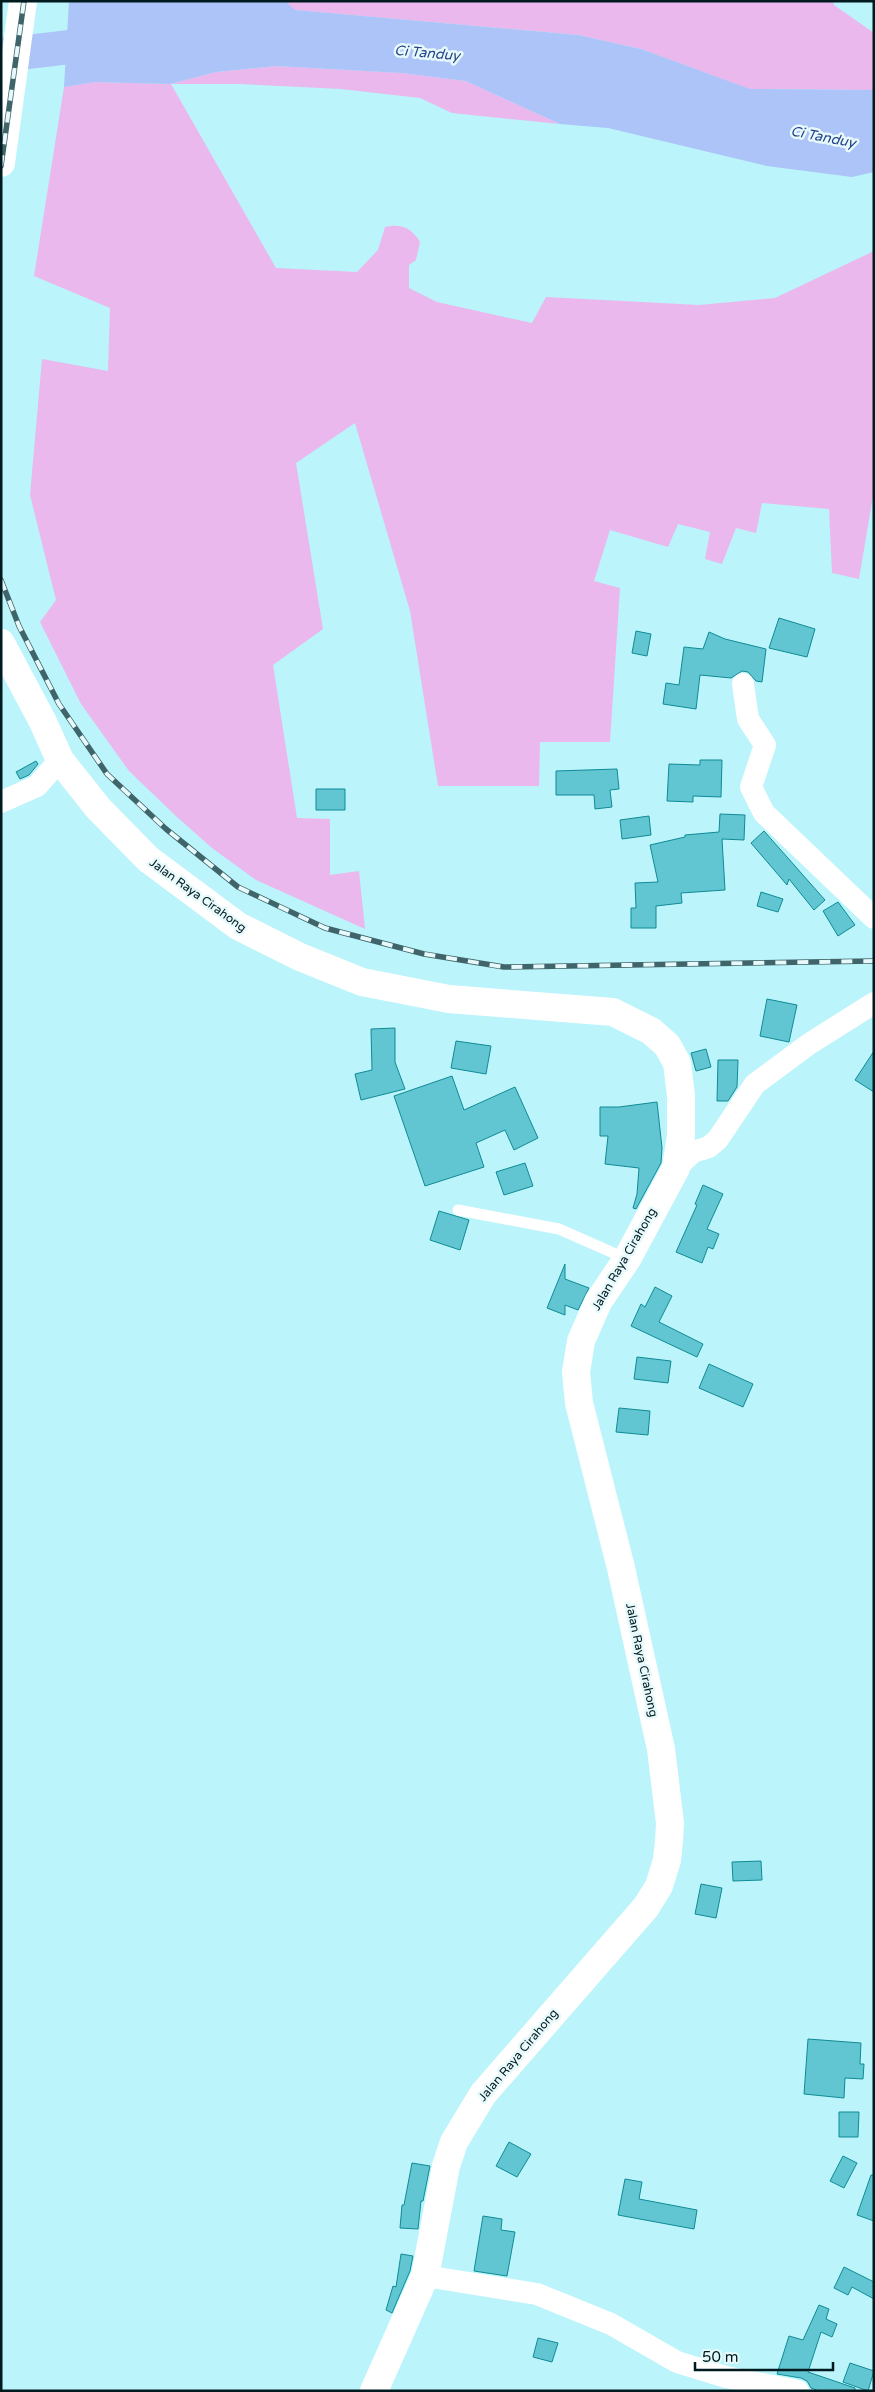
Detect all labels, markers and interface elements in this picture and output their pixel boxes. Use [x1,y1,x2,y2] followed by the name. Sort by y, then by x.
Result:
[394,42,462,64] water label: Ci Tanduy
[789,122,858,152] water label: Ci Tanduy
[147,855,249,935] street label: Jalan Raya Cirahong
[589,1205,659,1313] street label: Jalan Raya Cirahong
[623,1602,661,1718] street label: Jalan Raya Cirahong
[475,2006,561,2104] street label: Jalan Raya Cirahong
[695,2340,832,2372] scale bar
[702,2348,739,2366] text: 50 m

